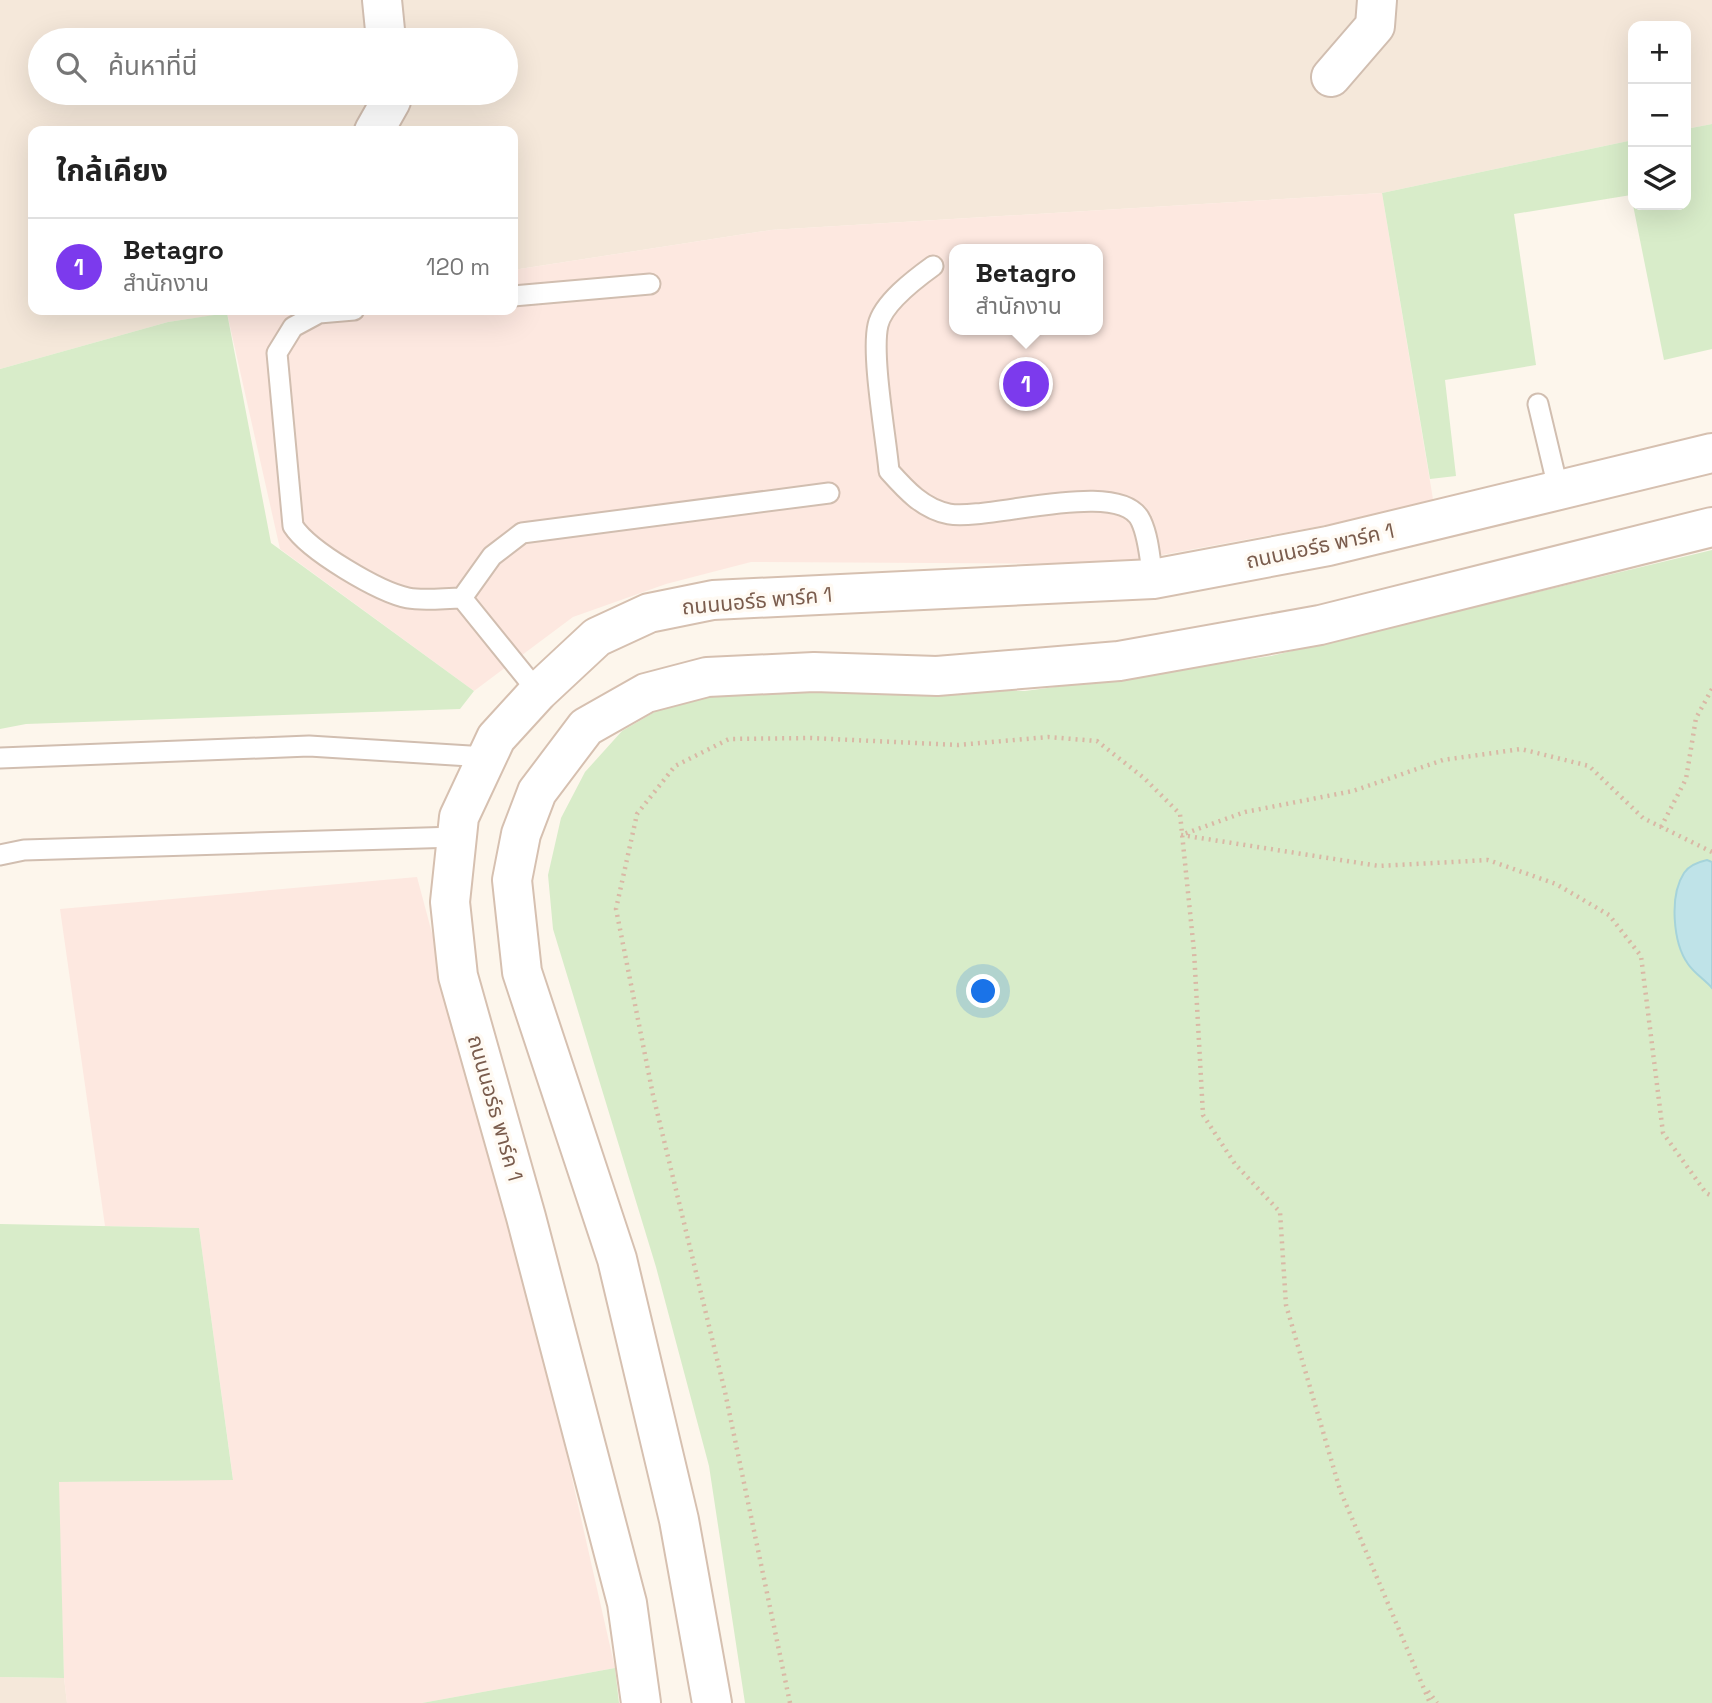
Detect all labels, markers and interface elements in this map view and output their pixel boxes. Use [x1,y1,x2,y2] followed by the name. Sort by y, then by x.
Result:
[1628,21,1691,210] map controls
[1628,21,1691,84] button: +
[28,28,518,105] search box
[52,48,90,86] icon: search
[108,49,198,83] text: ค้นหาที่นี่
[1628,84,1691,147] button: −
[1628,147,1691,210] button: layers
[56,151,168,190] text: ใกล้เคียง
[123,233,224,267] text: Betagro
[949,244,1103,335] popup
[74,252,84,282] text: 1
[426,252,490,282] text: 120 m
[976,256,1076,290] text: Betagro
[123,268,209,298] text: สำนักงาน
[976,291,1062,321] text: สำนักงาน
[1003,358,1049,410] pin: 1
[1243,517,1396,574] street label: ถนนนอร์ธ พาร์ค 1
[681,580,833,621] street label: ถนนนอร์ธ พาร์ค 1
[966,974,1000,1008] your location
[462,1032,529,1184] street label: ถนนนอร์ธ พาร์ค 1

